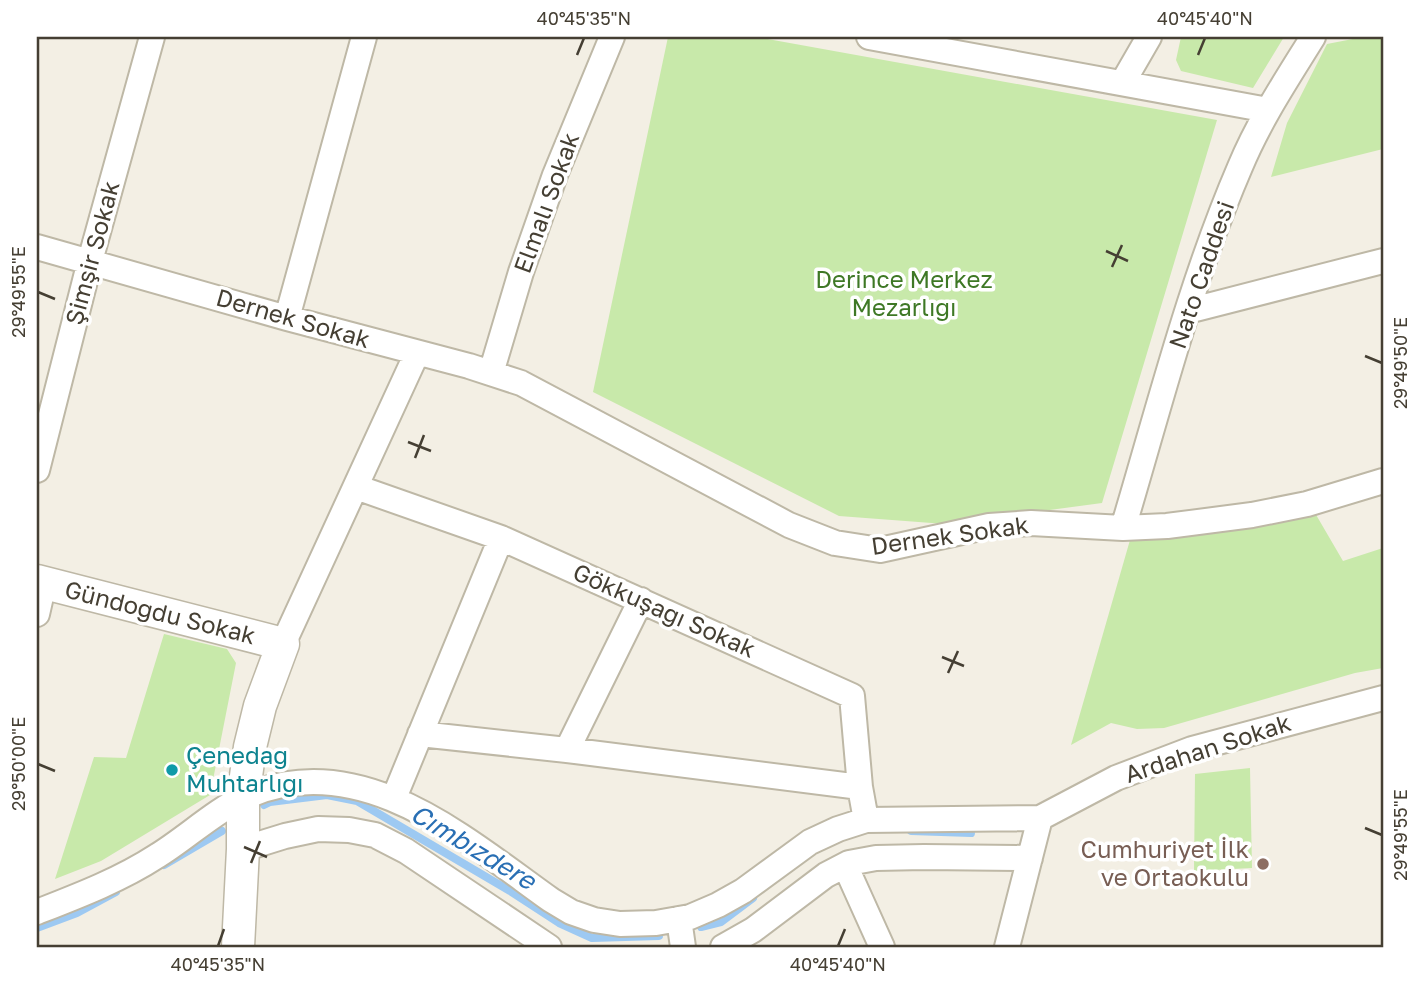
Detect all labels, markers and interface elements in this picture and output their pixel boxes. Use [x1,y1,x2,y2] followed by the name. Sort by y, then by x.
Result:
[537,7,631,29] text: 40°45'35"N
[1157,7,1253,29] text: 40°45'40"N
[507,128,584,277] street label: Elmalı Sokak
[58,178,125,328] street label: Şimşir Sokak
[1162,197,1239,352] street label: Nato Caddesi
[7,246,29,338] text: 29°49'55"E
[815,264,993,321] park label: Derince Merkez Mezarlığı
[213,282,374,353] street label: Dernek Sokak
[1389,317,1411,409] text: 29°49'50"E
[869,509,1030,560] street label: Dernek Sokak
[569,556,760,663] street label: Gökkuşağı Sokak
[62,574,259,649] street label: Gündoğdu Sokak
[1121,707,1294,788] street label: Ardahan Sokak
[7,717,29,811] text: 29°50'00"E
[186,740,304,797] place label: Çenedağ Muhtarlığı
[164,762,180,778] marker: Çenedağ Muhtarlığı
[1389,789,1411,881] text: 29°49'55"E
[405,797,543,897] water label: Cımbızdere
[1081,834,1249,891] place label: Cumhuriyet İlk ve Ortaokulu
[1255,856,1271,872] marker: Cumhuriyet İlk ve Ortaokulu
[171,953,265,975] text: 40°45'35"N
[790,953,886,975] text: 40°45'40"N

